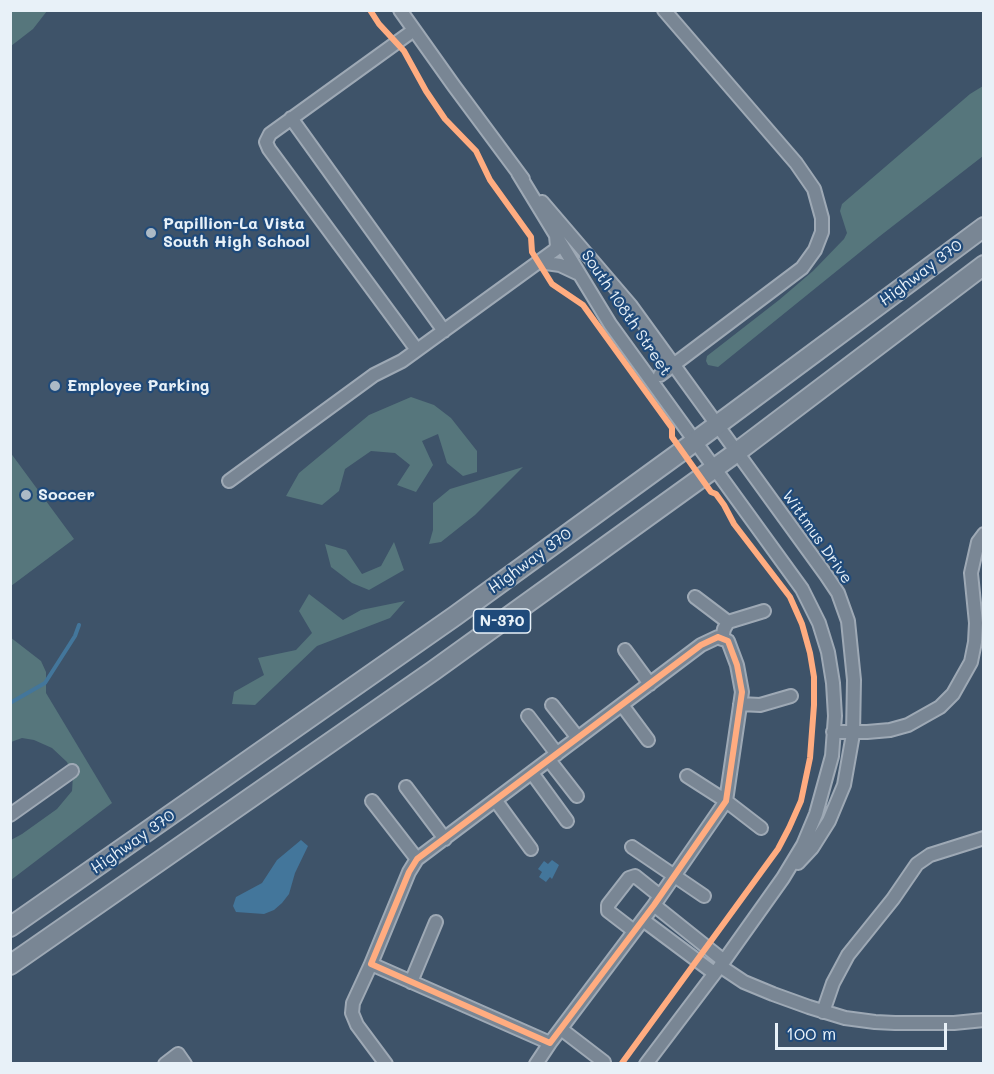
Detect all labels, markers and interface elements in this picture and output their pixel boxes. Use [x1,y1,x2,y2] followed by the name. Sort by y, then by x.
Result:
[163,214,310,252] place label: Papillion-La Vista South High School
[144,226,158,240] marker: Papillion-La Vista South High School
[876,236,966,310] street label: Highway 370
[577,247,675,379] street label: South 108th Street
[67,376,209,396] place label: Employee Parking
[48,379,62,393] marker: Employee Parking
[38,485,95,505] place label: Soccer
[778,487,856,587] street label: Wittmus Drive
[19,488,33,502] marker: Soccer
[484,524,576,598] street label: Highway 370
[474,609,530,633] road number: N-370
[87,806,179,878] street label: Highway 370
[778,1011,950,1049] scale bar
[786,1021,836,1045] text: 100 m

